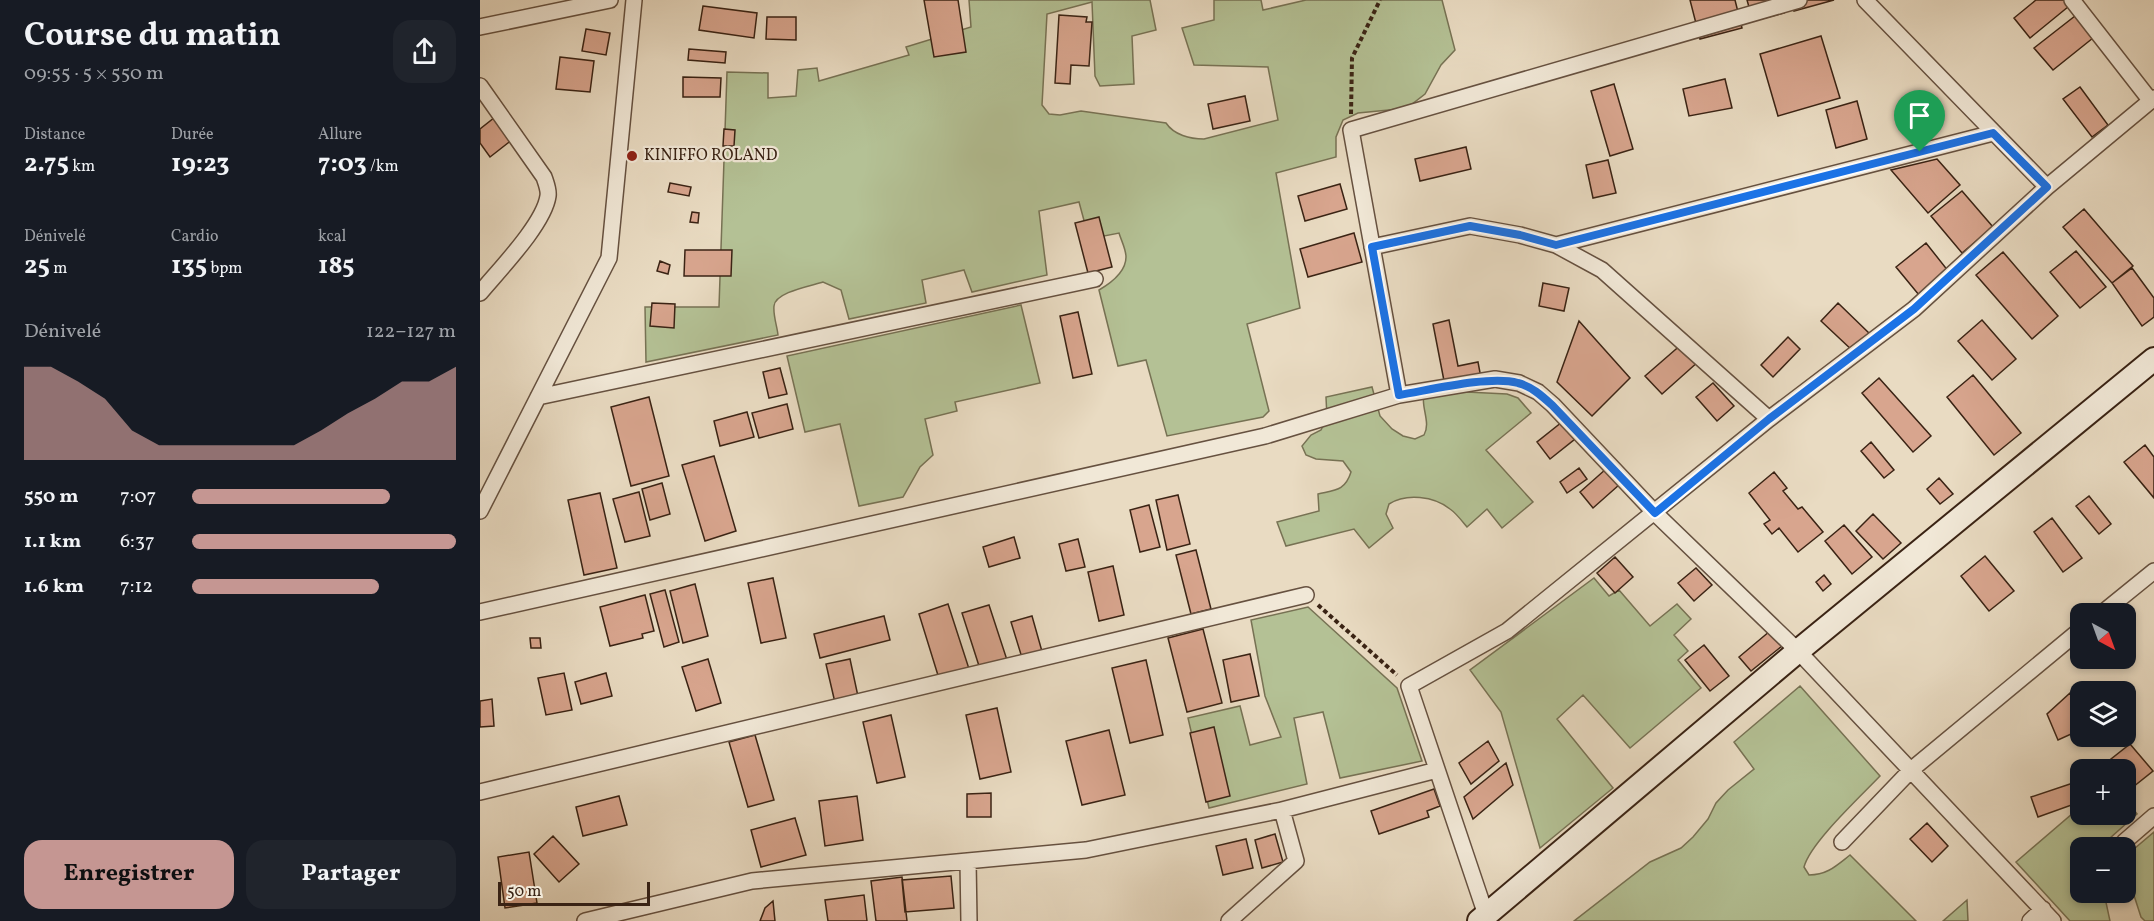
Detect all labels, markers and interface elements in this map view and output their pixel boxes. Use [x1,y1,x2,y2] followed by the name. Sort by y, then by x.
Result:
[24,14,281,60] text: Course du matin
[393,20,456,83] button: share
[24,60,164,88] text: 09:55 · 5 × 550 m
[1894,90,1945,152] pin
[1903,99,1936,132] icon: arrive
[24,124,85,146] text: Distance
[171,124,214,146] text: Durée
[318,124,362,146] text: Allure
[644,145,778,167] place label: KINIFFO ROLAND
[24,146,69,182] text: 2.75
[171,146,230,182] text: 19:23
[318,146,367,182] text: 7:03
[625,149,639,163] marker: KINIFFO ROLAND
[69,156,95,178] text: km
[367,156,399,178] text: /km
[24,226,86,248] text: Dénivelé
[171,226,218,248] text: Cardio
[318,226,346,248] text: kcal
[24,248,50,284] text: 25
[171,248,207,284] text: 135
[318,248,355,284] text: 185
[50,258,67,280] text: m
[207,258,243,280] text: bpm
[24,318,101,346] text: Dénivelé
[366,318,456,346] text: 122–127 m
[24,483,79,511] text: 550 m
[120,483,156,511] text: 7:07
[24,528,81,556] text: 1.1 km
[120,528,155,556] text: 6:37
[24,573,84,601] text: 1.6 km
[120,573,153,601] text: 7:12
[2070,603,2136,669] north arrow
[2070,603,2136,903] map controls
[2070,681,2136,747] button: layers
[2070,759,2136,825] button: +
[2070,837,2136,903] button: −
[24,840,234,909] button: Enregistrer
[246,840,456,909] button: Partager
[498,879,650,906] scale bar
[507,881,541,903] text: 50 m

